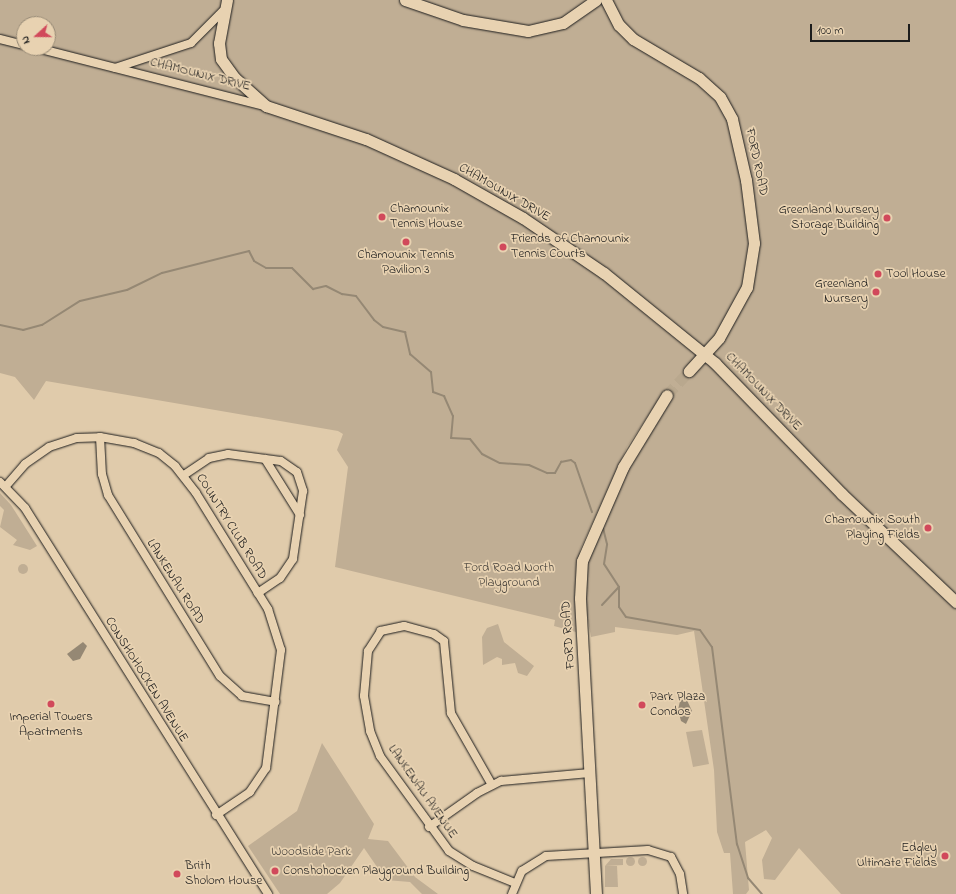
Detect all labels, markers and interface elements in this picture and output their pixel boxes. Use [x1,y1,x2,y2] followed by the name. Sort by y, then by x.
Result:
[16,16,56,56] north arrow
[812,16,912,42] scale bar
[817,22,844,40] text: 100 m
[17,34,35,46] text: N
[148,55,252,95] street label: CHAMOUNIX DRIVE
[741,127,771,197] street label: FORD ROAD
[456,161,552,225] street label: CHAMOUNIX DRIVE
[390,202,462,233] place label: Chamounix Tennis House
[779,203,879,234] place label: Greenland Nursery Storage Building
[377,212,387,222] marker: Chamounix Tennis House
[882,213,892,223] marker: Greenland Nursery Storage Building
[511,232,629,263] place label: Friends of Chamounix Tennis Courts
[401,237,411,247] marker: Chamounix Tennis Pavilion 3
[498,242,508,252] marker: Friends of Chamounix Tennis Courts
[357,248,455,279] place label: Chamounix Tennis Pavilion 3
[886,266,946,282] place label: Tool House
[873,269,883,279] marker: Tool House
[815,277,868,308] place label: Greenland Nursery
[871,287,881,297] marker: Greenland Nursery
[722,350,804,434] street label: CHAMOUNIX DRIVE
[192,471,270,583] street label: COUNTRY CLUB ROAD
[825,513,920,544] place label: Chamounix South Playing Fields
[923,523,933,533] marker: Chamounix South Playing Fields
[143,537,207,627] street label: LANKENAU ROAD
[464,561,554,592] park label: Ford Road North Playground
[559,600,579,670] street label: FORD ROAD
[101,614,191,746] street label: CONSHOHOCKEN AVENUE
[650,690,705,721] place label: Park Plaza Condos
[46,699,56,709] marker: Imperial Towers Apartments
[637,700,647,710] marker: Park Plaza Condos
[9,710,93,741] place label: Imperial Towers Apartments
[384,742,460,842] street label: LANKENAU AVENUE
[857,841,937,872] place label: Edgley Ultimate Fields
[271,844,351,860] park label: Woodside Park
[940,851,950,861] marker: Edgley Ultimate Fields
[185,859,262,890] place label: Brith Sholom House
[283,863,469,879] place label: Conshohocken Playground Building
[270,866,280,876] marker: Conshohocken Playground Building
[172,869,182,879] marker: Brith Sholom House

